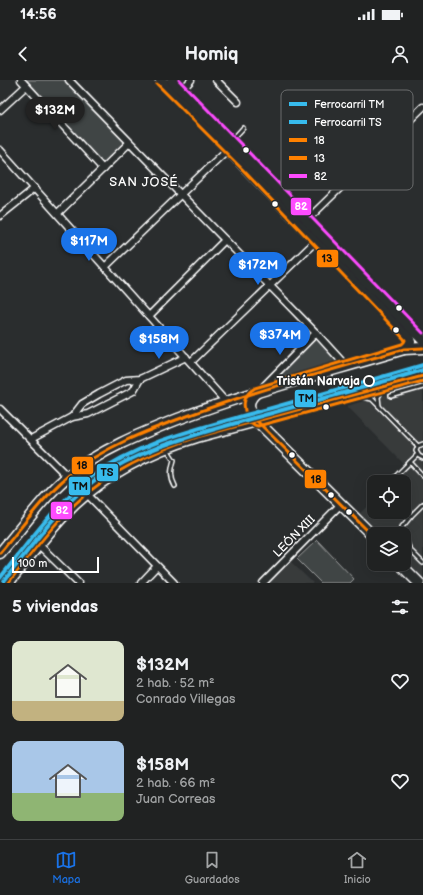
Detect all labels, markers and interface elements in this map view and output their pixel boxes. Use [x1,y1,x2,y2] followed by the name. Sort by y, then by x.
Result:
[20,5,57,24] text: 14:56
[12,43,34,65] icon: back
[389,43,411,65] icon: person
[185,44,238,65] text: Homiq
[281,90,413,190] legend
[27,97,83,131] pin: $132M
[314,98,385,111] text: Ferrocarril TM
[35,102,75,118] text: $132M
[314,116,382,129] text: Ferrocarril TS
[314,134,325,147] text: 18
[241,145,251,155] unlabelled marker
[314,152,325,165] text: 13
[314,170,327,183] text: 82
[109,174,179,190] district label: SAN JOSÉ
[290,197,312,216] line badge: 82
[270,199,280,209] unlabelled marker
[294,200,308,213] text: 82
[61,228,117,262] pin: $117M
[70,233,108,249] text: $117M
[316,249,339,268] line badge: 13
[230,252,286,286] pin: $172M
[321,252,333,265] text: 13
[238,257,278,273] text: $172M
[394,303,404,313] unlabelled marker
[252,322,308,356] pin: $374M
[391,325,401,335] unlabelled marker
[131,326,187,360] pin: $158M
[259,327,301,343] text: $374M
[139,331,179,347] text: $158M
[277,374,360,389] place label: Tristán Narvaja
[363,375,375,387] marker: Tristán Narvaja
[294,389,317,408] line badge: TM
[298,392,314,405] text: TM
[321,402,331,412] unlabelled marker
[287,450,297,460] unlabelled marker
[71,456,94,475] line badge: 18
[76,459,88,472] text: 18
[96,463,119,482] line badge: TS
[101,466,114,479] text: TS
[304,469,327,489] line badge: 18
[310,473,322,486] text: 18
[367,475,411,571] map controls
[367,475,411,519] button: locate
[68,476,91,496] line badge: TM
[72,480,88,493] text: TM
[326,490,336,500] unlabelled marker
[50,501,73,520] line badge: 82
[55,504,69,517] text: 82
[344,507,354,517] unlabelled marker
[269,511,319,561] street label: LEÓN XIII
[367,527,411,571] button: layers
[12,555,99,574] scale bar
[18,557,47,570] text: 100 m
[389,596,411,618] icon: filters
[12,597,98,617] text: 5 viviendas
[136,655,189,675] text: $132M
[44,657,92,705] icon: home
[389,670,411,692] icon: heart
[136,675,215,691] text: 2 hab. · 52 m²
[136,691,236,707] text: Conrado Villegas
[136,755,189,775] text: $158M
[44,757,92,805] icon: home
[389,770,411,792] icon: heart
[136,775,215,791] text: 2 hab. · 66 m²
[136,791,215,807] text: Juan Correas
[52,849,80,886] tab: Mapa
[185,849,240,886] tab: Guardados
[344,849,371,886] tab: Inicio

